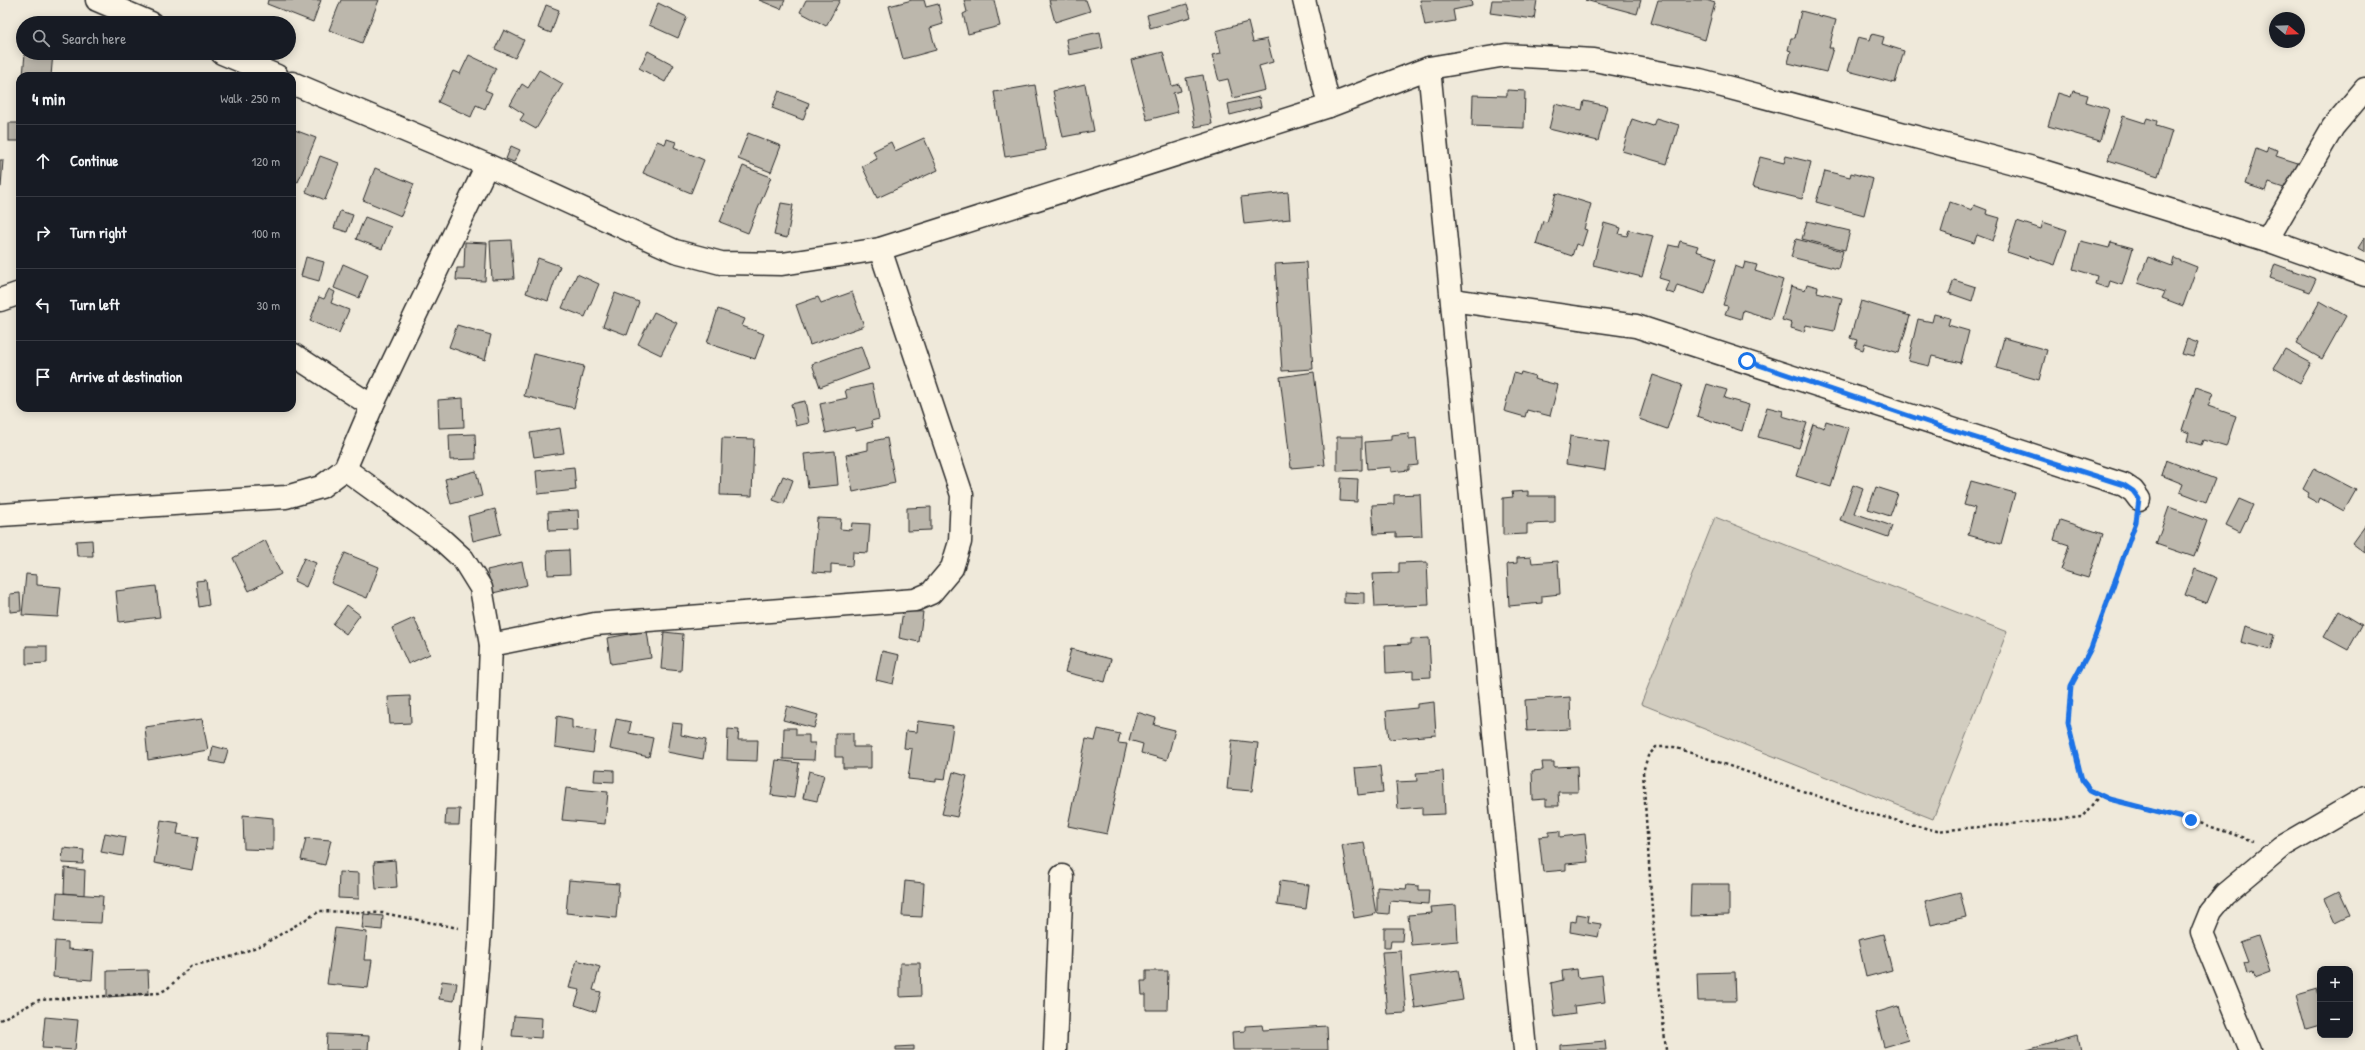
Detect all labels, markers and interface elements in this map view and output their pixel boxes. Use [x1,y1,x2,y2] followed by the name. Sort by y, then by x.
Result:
[2269,12,2305,48] north arrow
[16,16,296,60] search box
[30,27,52,49] icon: search
[62,28,126,49] text: Search here
[32,87,65,110] text: 4 min
[220,89,280,107] text: Walk · 250 m
[32,150,54,172] icon: ahead
[70,150,118,171] text: Continue
[252,152,280,170] text: 120 m
[32,222,54,244] icon: right
[70,222,126,243] text: Turn right
[252,224,280,242] text: 100 m
[32,294,54,316] icon: left
[70,294,120,315] text: Turn left
[257,296,280,314] text: 30 m
[1738,352,1756,370] route start
[32,366,54,388] icon: arrive
[70,366,182,387] text: Arrive at destination
[2182,811,2200,829] route end
[2317,966,2353,1038] map controls
[2317,966,2353,1002] button: +
[2317,1002,2353,1038] button: −

